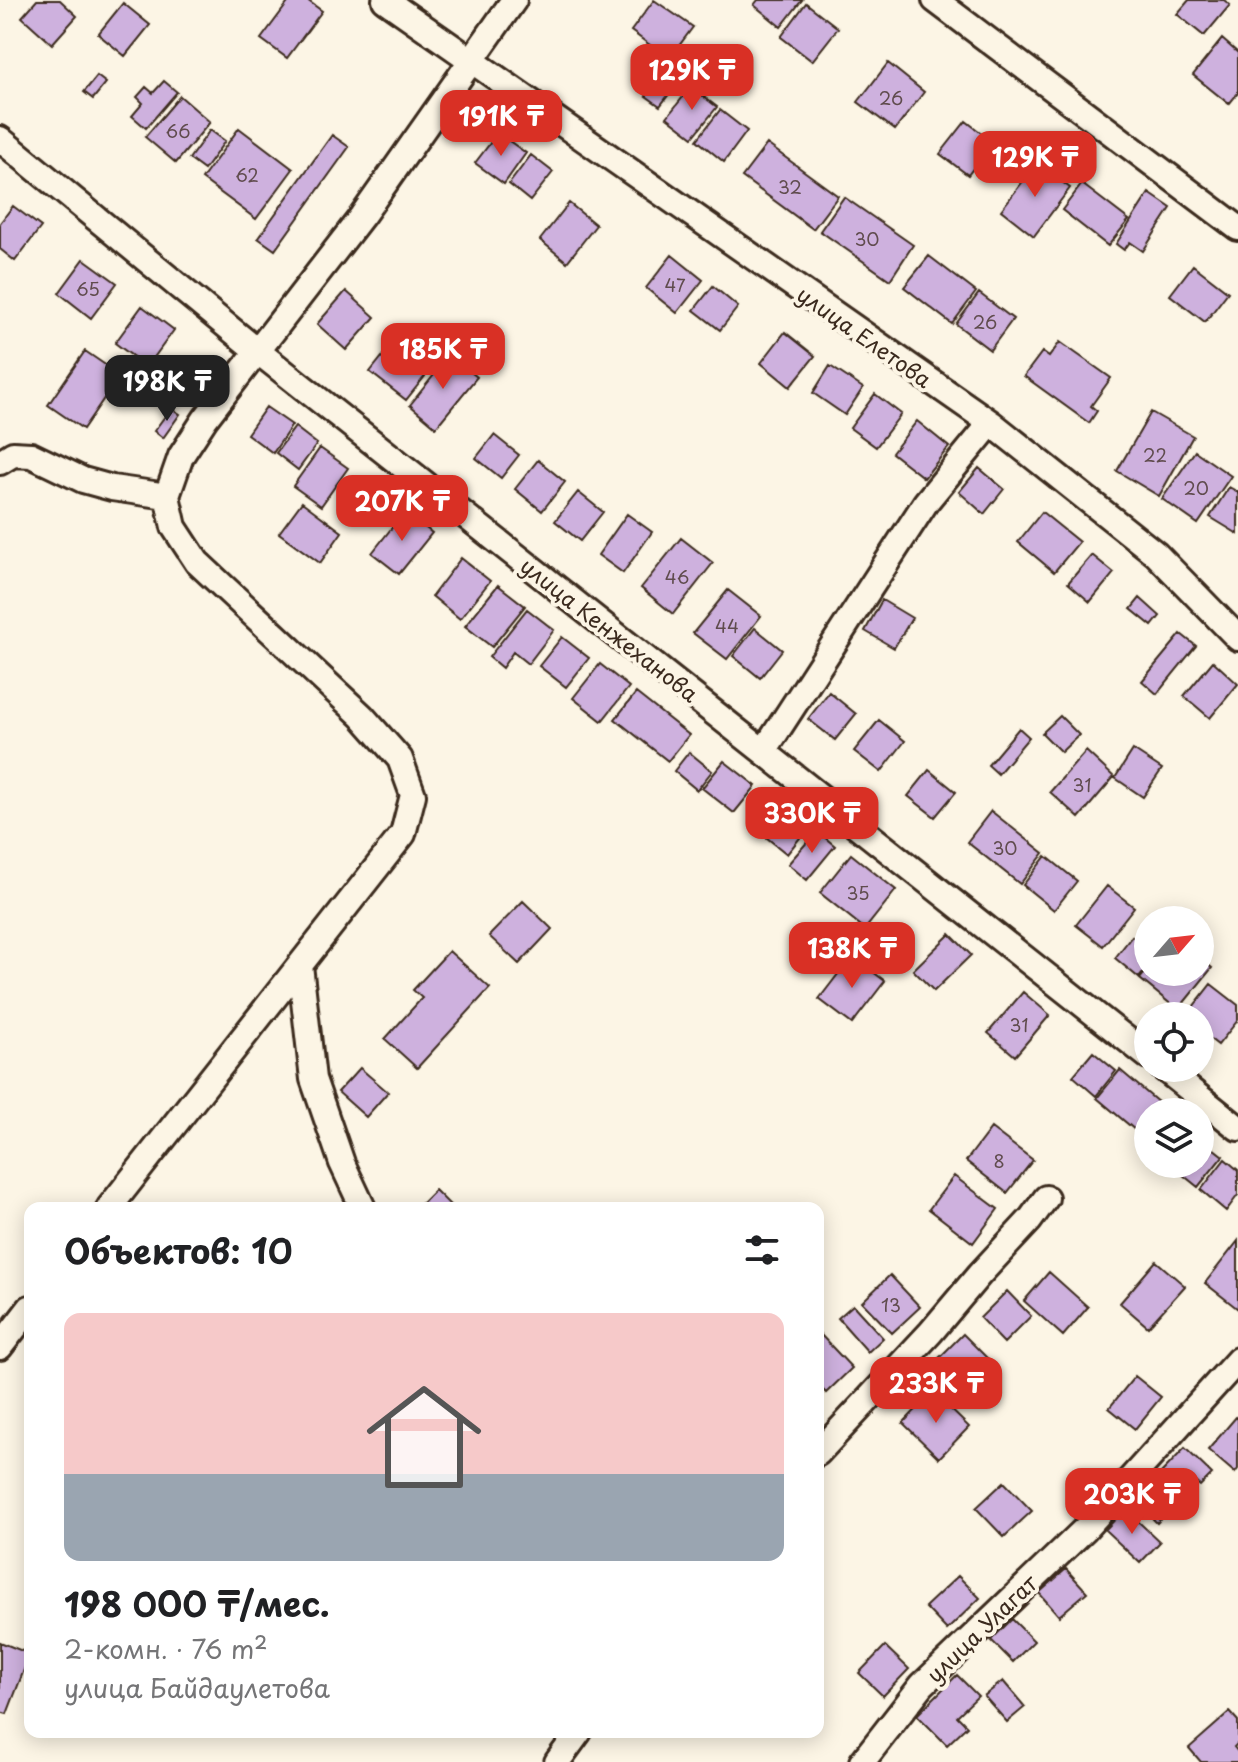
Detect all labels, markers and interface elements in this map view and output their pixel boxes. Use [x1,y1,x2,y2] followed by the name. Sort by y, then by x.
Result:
[627,44,757,112] pin: 129K ₸
[649,50,736,89] text: 129K ₸
[879,84,903,111] house number: 26
[436,90,566,158] pin: 191K ₸
[458,96,544,135] text: 191K ₸
[166,117,190,144] house number: 66
[970,131,1100,199] pin: 129K ₸
[992,137,1079,176] text: 129K ₸
[235,161,259,188] house number: 62
[778,173,802,200] house number: 32
[854,225,880,252] house number: 30
[664,271,686,298] house number: 47
[76,275,100,302] house number: 65
[791,277,939,395] street label: улица Елетова
[973,308,997,335] house number: 26
[378,323,508,391] pin: 185K ₸
[399,329,487,368] text: 185K ₸
[102,355,232,423] pin: 198K ₸
[123,361,211,400] text: 198K ₸
[1143,441,1167,468] house number: 22
[1183,474,1209,501] house number: 20
[337,475,467,543] pin: 207K ₸
[354,481,450,520] text: 207K ₸
[514,549,706,709] street label: улица Кенжеханова
[665,563,689,590] house number: 46
[715,612,739,639] house number: 44
[1073,771,1091,798] house number: 31
[747,787,877,855] pin: 330K ₸
[763,793,861,832] text: 330K ₸
[992,834,1018,861] house number: 30
[846,879,870,906] house number: 35
[1134,906,1214,986] north arrow
[1134,906,1214,1178] map controls
[787,922,917,990] pin: 138K ₸
[807,928,897,967] text: 138K ₸
[1134,1002,1214,1082] button: locate
[1010,1011,1028,1038] house number: 31
[1134,1098,1214,1178] button: layers
[993,1147,1005,1174] house number: 8
[64,1224,292,1276] text: Объектов: 10
[740,1228,784,1272] icon: filters
[881,1291,901,1318] house number: 13
[871,1357,1001,1425] pin: 233K ₸
[888,1363,984,1402] text: 233K ₸
[352,1365,496,1509] icon: home
[1067,1468,1197,1536] pin: 203K ₸
[1083,1474,1181,1513] text: 203K ₸
[918,1566,1045,1690] street label: улица Улагат
[64,1577,330,1629] text: 198 000 ₸/мес.
[64,1629,268,1668] text: 2-комн. · 76 m²
[64,1668,330,1707] text: улица Байдаулетова

